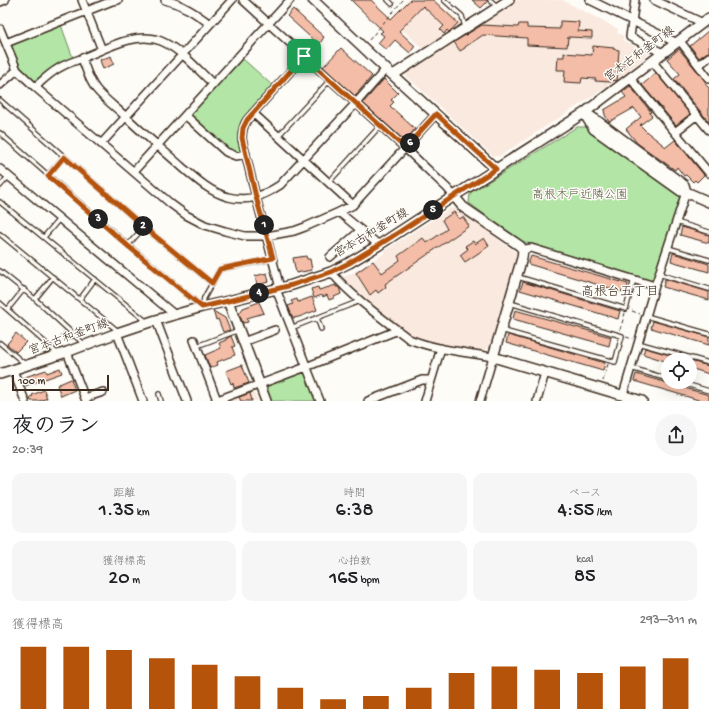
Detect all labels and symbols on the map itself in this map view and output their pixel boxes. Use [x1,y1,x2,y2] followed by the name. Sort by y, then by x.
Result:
[602,23,678,86] street label: 宮本古和釜町線
[287,39,321,73] pin
[400,133,420,153] pin: 6
[532,188,628,203] park label: 高根木戸近隣公園
[423,200,443,220] pin: 5
[332,206,412,262] street label: 宮本古和釜町線
[88,209,108,229] pin: 3
[254,215,274,235] pin: 1
[133,216,153,236] pin: 2
[249,283,269,303] pin: 4
[581,285,659,300] district label: 高根台五丁目
[27,316,111,359] street label: 宮本古和釜町線
[12,373,109,392] scale bar

